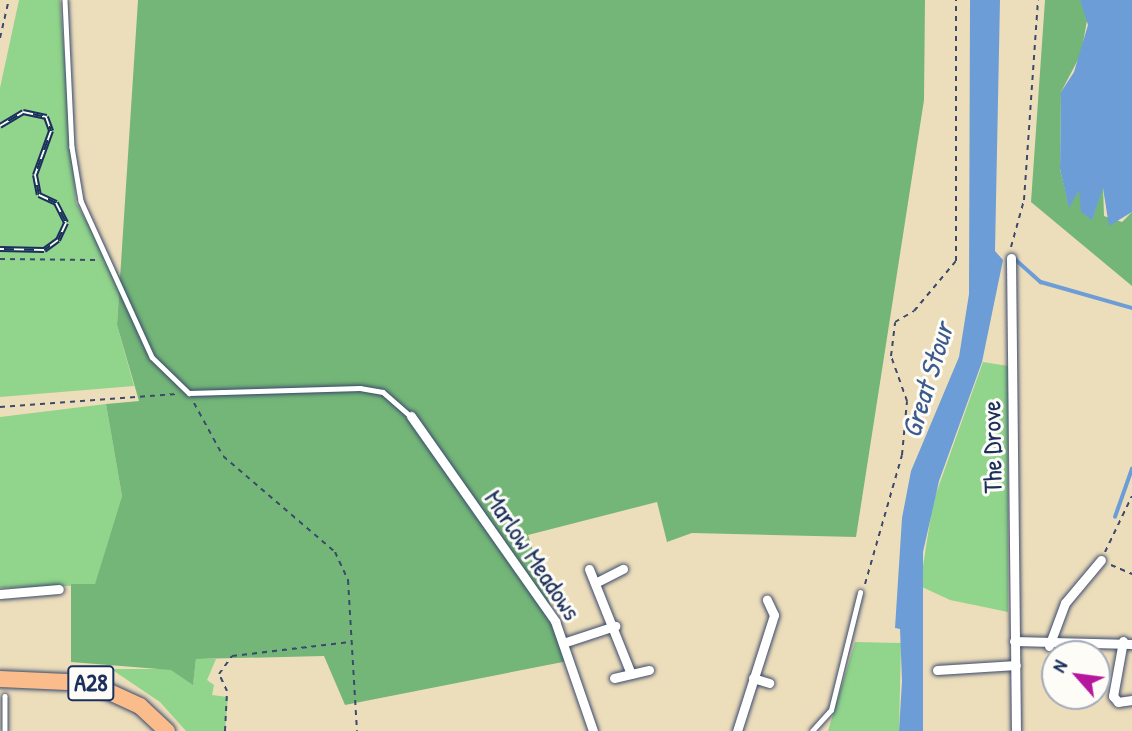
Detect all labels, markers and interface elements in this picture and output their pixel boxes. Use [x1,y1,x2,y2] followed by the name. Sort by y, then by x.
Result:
[894,319,960,441] water label: Great Stour
[976,400,1008,494] street label: The Drove
[478,484,588,626] street label: Marlow Meadows
[1041,640,1111,710] north arrow
[1045,656,1073,677] text: N
[66,662,116,704] road number: A28

